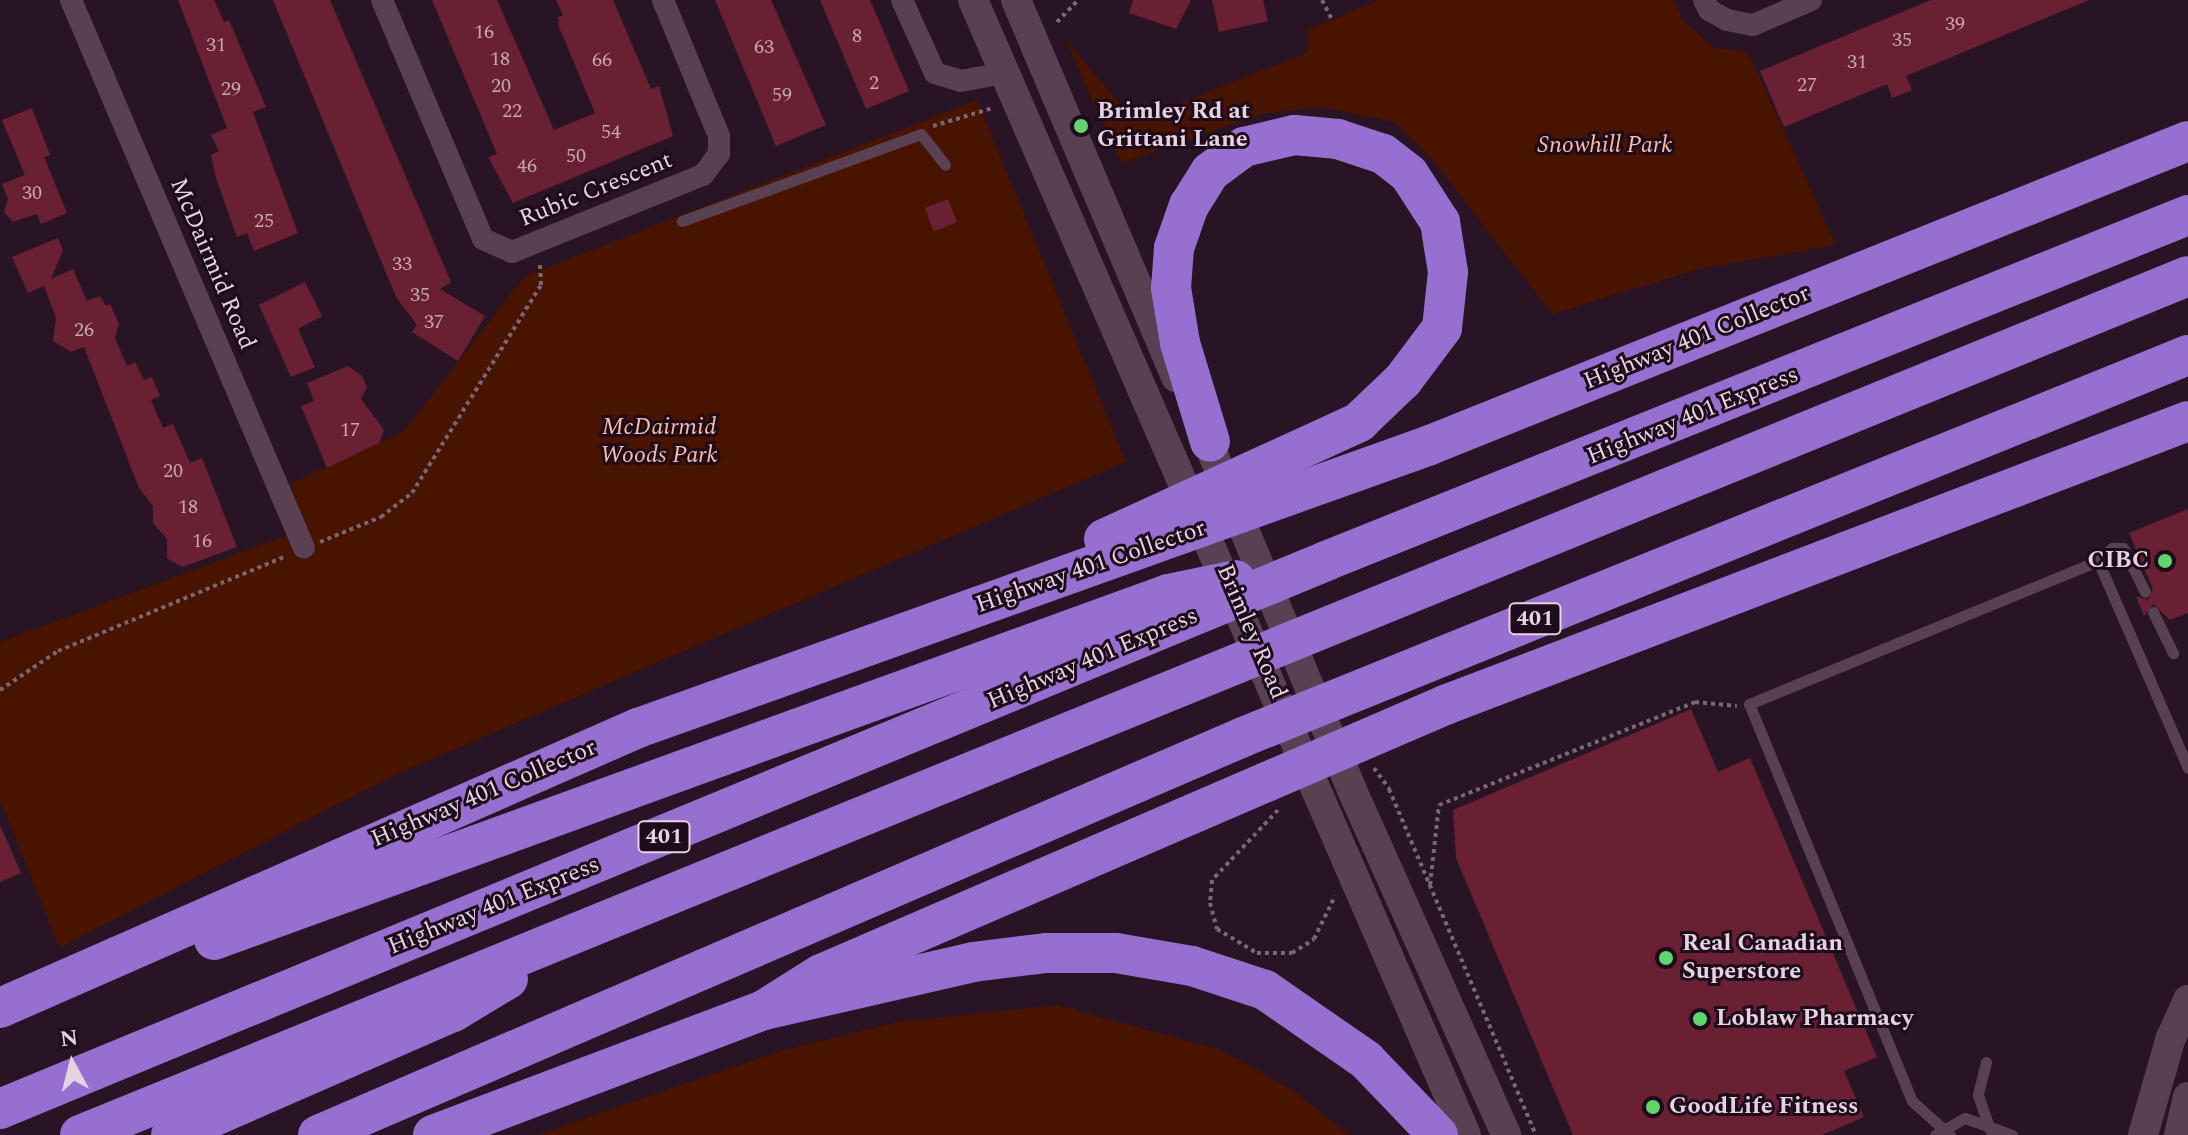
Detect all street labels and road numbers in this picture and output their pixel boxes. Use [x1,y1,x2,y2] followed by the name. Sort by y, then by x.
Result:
[515,146,677,234] street label: Rubic Crescent
[163,174,261,354] street label: McDairmid Road
[1580,279,1814,397] street label: Highway 401 Collector
[1583,360,1803,472] street label: Highway 401 Express
[972,514,1210,620] street label: Highway 401 Collector
[1210,560,1292,704] street label: Brimley Road
[1507,601,1563,637] road number: 401
[984,602,1202,716] street label: Highway 401 Express
[367,734,601,854] street label: Highway 401 Collector
[636,819,692,855] road number: 401
[384,850,604,962] street label: Highway 401 Express

